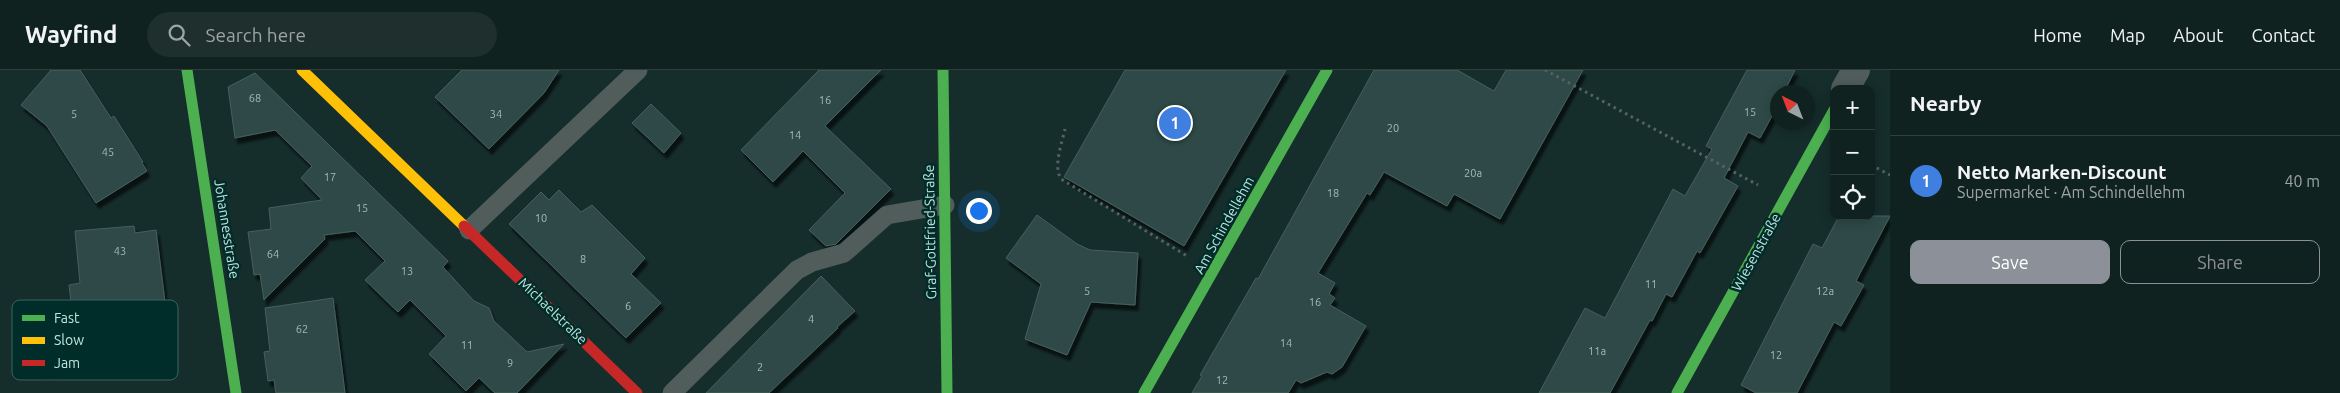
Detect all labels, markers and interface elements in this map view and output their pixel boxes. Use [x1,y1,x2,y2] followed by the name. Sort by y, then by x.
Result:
[147,12,497,57] search box
[25,21,117,48] text: Wayfind
[165,21,193,49] icon: search
[205,24,306,46] text: Search here
[2033,25,2082,45] text: Home
[2110,25,2145,45] text: Map
[2173,25,2223,45] text: About
[2251,25,2315,45] text: Contact
[1770,85,1815,130] north arrow
[1830,85,1875,220] map controls
[1830,85,1875,130] button: +
[1910,91,1981,115] text: Nearby
[249,92,261,104] house number: 68
[819,94,831,106] house number: 16
[1159,104,1191,142] pin: 1
[1744,106,1756,118] house number: 15
[71,108,77,120] house number: 5
[490,108,502,120] house number: 34
[1387,122,1399,134] house number: 20
[789,129,801,141] house number: 14
[1830,130,1875,175] button: −
[102,146,114,158] house number: 45
[1957,161,2166,183] text: Netto Marken-Discount
[921,164,939,300] street label: Graf-Gottfried-Straße
[1464,167,1482,179] house number: 20a
[324,171,336,183] house number: 17
[1921,172,1931,190] text: 1
[2284,172,2320,190] text: 40 m
[1191,174,1257,276] street label: Am Schindellehm
[1830,175,1875,220] button: locate
[211,178,243,280] street label: Johannesstraße
[1957,183,2185,201] text: Supermarket · Am Schindellehm
[1327,187,1339,199] house number: 18
[966,198,992,224] your location
[356,202,368,214] house number: 15
[1728,210,1784,294] street label: Wiesenstraße
[535,212,547,224] house number: 10
[1910,240,2110,284] button: Save
[2120,240,2320,284] button: Share
[114,245,126,257] house number: 43
[267,248,279,260] house number: 64
[580,253,586,265] house number: 8
[401,265,413,277] house number: 13
[515,274,591,348] street label: Michaelstraße
[1645,278,1657,290] house number: 11
[1084,285,1090,297] house number: 5
[1816,285,1834,297] house number: 12a
[1309,296,1321,308] house number: 16
[12,300,178,380] legend
[625,300,631,312] house number: 6
[54,310,80,326] text: Fast
[808,313,814,325] house number: 4
[296,323,308,335] house number: 62
[54,332,84,348] text: Slow
[1280,337,1292,349] house number: 14
[461,339,473,351] house number: 11
[1588,345,1606,357] house number: 11a
[1770,349,1782,361] house number: 12
[54,355,80,371] text: Jam
[507,357,513,369] house number: 9
[757,361,763,373] house number: 2
[1216,374,1228,386] house number: 12

